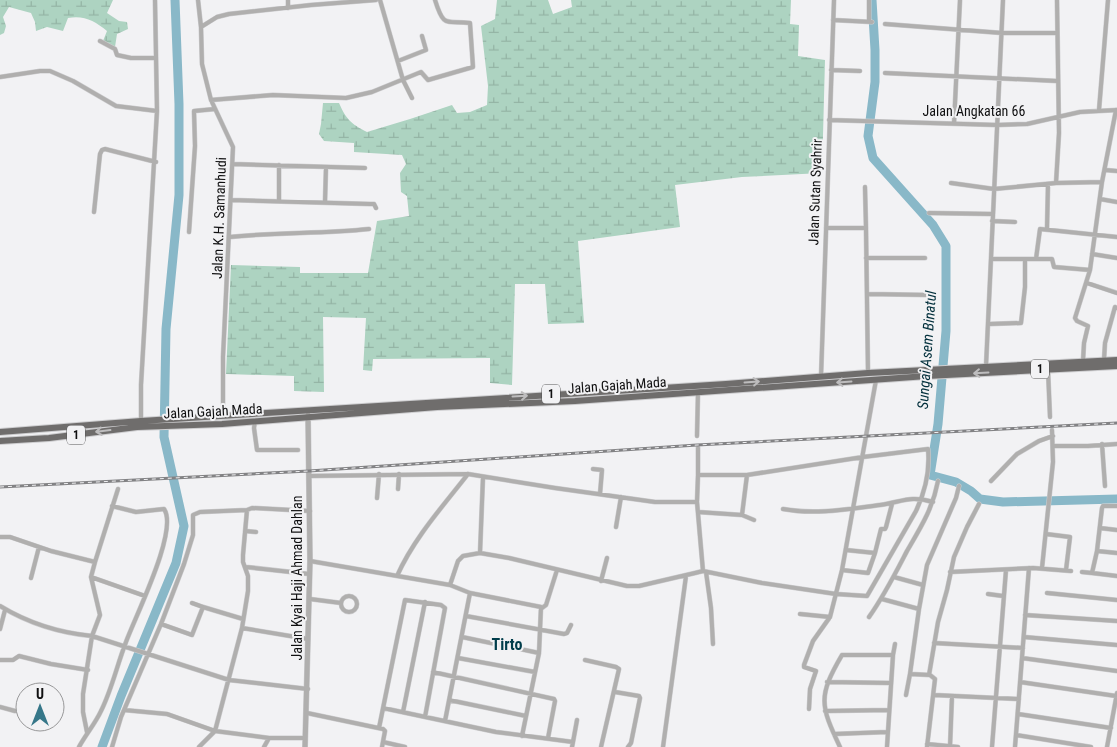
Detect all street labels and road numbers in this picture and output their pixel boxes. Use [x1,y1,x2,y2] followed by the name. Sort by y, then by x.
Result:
[923,103,1026,119] street label: Jalan Angkatan 66
[805,139,825,245] street label: Jalan Sutan Syahrir
[209,157,229,279] street label: Jalan K.H. Samanhudi
[1031,359,1049,378] road number: 1
[567,374,667,396] street label: Jalan Gajah Mada
[542,384,560,404] road number: 1
[163,400,263,422] street label: Jalan Gajah Mada
[67,426,85,444] road number: 1
[289,496,305,660] street label: Jalan Kyai Haji Ahmad Dahlan

